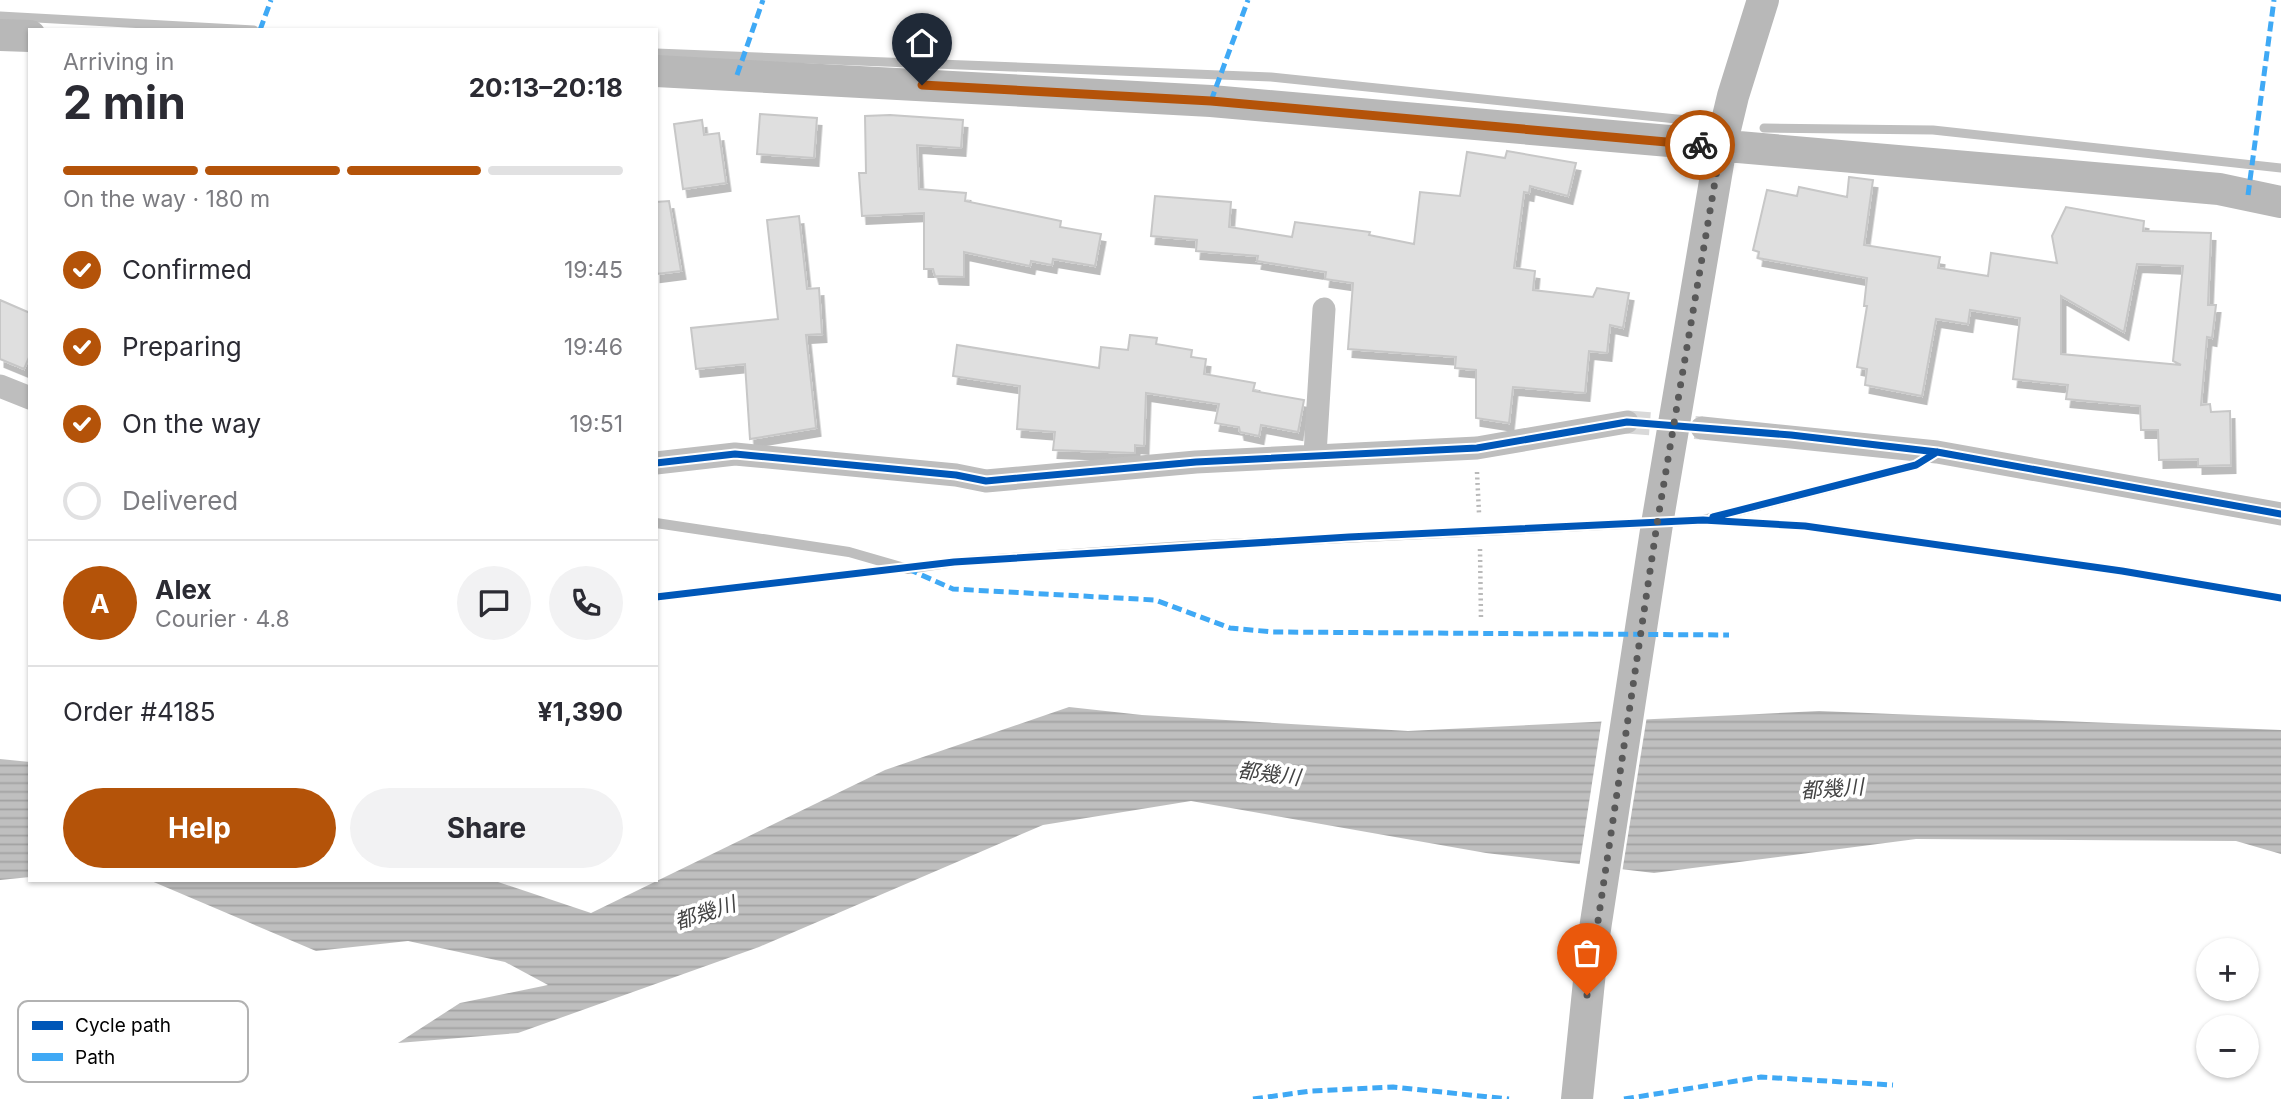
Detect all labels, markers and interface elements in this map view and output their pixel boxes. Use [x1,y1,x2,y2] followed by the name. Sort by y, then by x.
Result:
[892,13,952,85] pin
[903,24,941,62] icon: home
[63,48,174,76] text: Arriving in
[469,72,623,103] text: 20:13–20:18
[63,74,186,130] text: 2 min
[1665,110,1735,180] courier
[1681,126,1719,164] icon: bike
[63,185,270,213] text: On the way · 180 m
[63,251,101,289] icon: check
[122,254,252,285] text: Confirmed
[564,256,623,284] text: 19:45
[63,328,101,366] icon: check
[122,331,242,362] text: Preparing
[564,333,623,361] text: 19:46
[63,405,101,443] icon: check
[122,408,261,439] text: On the way
[569,410,623,438] text: 19:51
[122,485,238,516] text: Delivered
[457,566,531,640] button: chat
[549,566,623,640] button: phone
[155,574,212,605] text: Alex
[90,588,110,619] text: A
[155,605,290,633] text: Courier · 4.8
[63,696,216,727] text: Order #4185
[538,696,623,727] text: ¥1,390
[1236,757,1304,790] water label: 都幾川
[1800,774,1866,803] water label: 都幾川
[63,788,336,868] button: Help
[350,788,623,868] button: Share
[671,890,741,934] water label: 都幾川
[1557,923,1617,995] pin
[1568,934,1606,972] icon: bag
[2196,938,2259,1078] map controls
[2196,938,2259,1001] button: +
[18,1001,248,1082] legend
[75,1014,171,1037] text: Cycle path
[2196,1015,2259,1078] button: −
[75,1046,115,1069] text: Path

